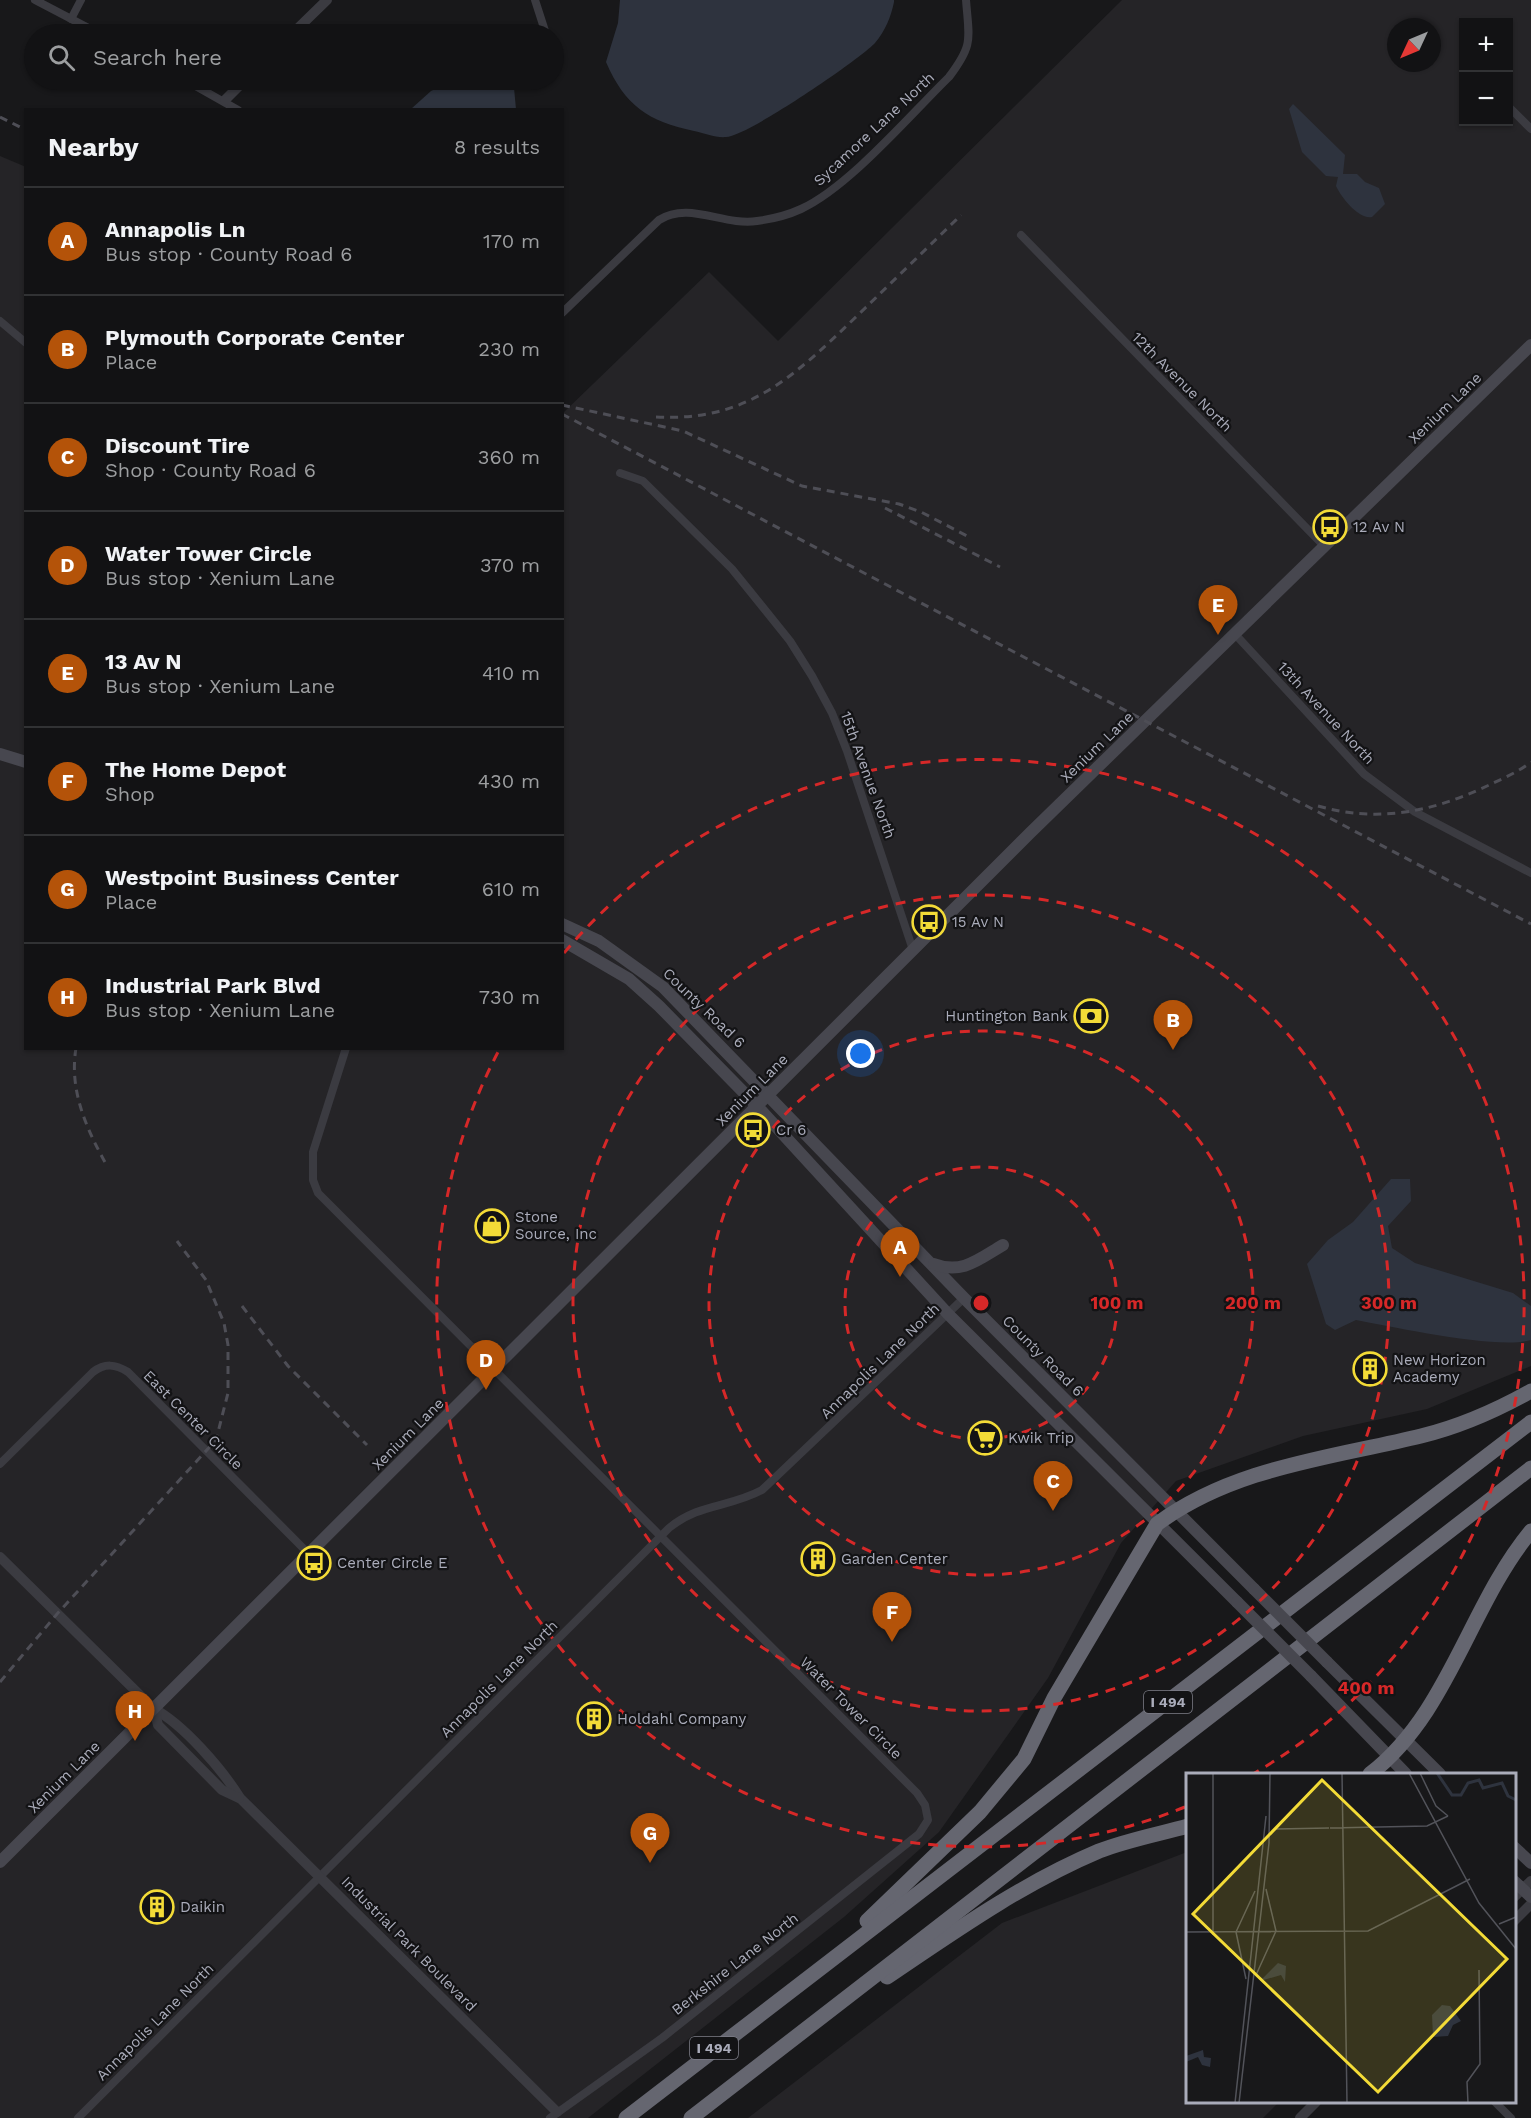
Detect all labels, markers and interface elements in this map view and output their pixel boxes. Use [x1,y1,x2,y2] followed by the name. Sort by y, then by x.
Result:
[1387,18,1441,72] north arrow
[1459,18,1513,126] map controls
[1459,18,1513,72] button: +
[24,24,564,90] search box
[45,41,78,74] icon: search
[93,45,222,70] text: Search here
[810,68,938,190] street label: Sycamore Lane North
[1459,72,1513,126] button: −
[48,132,139,162] text: Nearby
[454,135,540,159] text: 8 results
[105,217,245,242] text: Annapolis Ln
[61,229,74,253] text: A
[483,229,540,253] text: 170 m
[105,242,353,266] text: Bus stop · County Road 6
[105,325,404,350] text: Plymouth Corporate Center
[1128,328,1236,436] street label: 12th Avenue North
[61,337,74,361] text: B
[478,337,540,361] text: 230 m
[105,350,157,374] text: Place
[1405,369,1485,447] street label: Xenium Lane
[105,433,250,458] text: Discount Tire
[61,445,74,469] text: C
[478,445,540,469] text: 360 m
[105,458,316,482] text: Shop · County Road 6
[1312,509,1348,545] bus stop icon: 12 Av N
[1353,518,1405,536] place label: 12 Av N
[105,541,312,566] text: Water Tower Circle
[60,553,75,577] text: D
[480,553,540,577] text: 370 m
[105,566,335,590] text: Bus stop · Xenium Lane
[1198,586,1238,635] pin: E
[105,649,182,674] text: 13 Av N
[1274,658,1378,768] street label: 13th Avenue North
[61,661,74,685] text: E
[482,661,540,685] text: 410 m
[105,674,335,698] text: Bus stop · Xenium Lane
[1057,708,1137,786] street label: Xenium Lane
[837,709,899,841] street label: 15th Avenue North
[105,757,286,782] text: The Home Depot
[61,769,74,793] text: F
[478,769,540,793] text: 430 m
[105,782,155,806] text: Shop
[105,865,399,890] text: Westpoint Business Center
[60,877,75,901] text: G
[482,877,540,901] text: 610 m
[105,890,157,914] text: Place
[911,904,947,940] bus stop icon: 15 Av N
[952,913,1004,931] place label: 15 Av N
[659,964,749,1052] street label: County Road 6
[105,973,320,998] text: Industrial Park Blvd
[60,985,75,1009] text: H
[479,985,540,1009] text: 730 m
[105,998,335,1022] text: Bus stop · Xenium Lane
[1073,998,1109,1034] bank icon: Huntington Bank
[1154,1000,1192,1050] pin: B
[945,1007,1068,1025] place label: Huntington Bank
[846,1039,875,1068] your location
[712,1050,792,1130] street label: Xenium Lane
[735,1112,771,1148] bus stop icon: Cr 6
[776,1121,806,1139] place label: Cr 6
[474,1208,510,1244] shop icon: Stone Source, Inc
[515,1208,597,1243] place label: Stone Source, Inc
[880,1228,920,1277] pin: A
[1090,1292,1144,1313] text: 100 m
[1225,1292,1281,1313] text: 200 m
[1361,1292,1417,1313] text: 300 m
[971,1293,991,1313] centre of rings
[817,1299,943,1423] street label: Annapolis Lane North
[999,1312,1087,1400] street label: County Road 6
[466,1340,506,1390] pin: D
[1352,1351,1388,1387] building icon: New Horizon Academy
[1393,1351,1486,1386] place label: New Horizon Academy
[140,1367,246,1473] street label: East Center Circle
[368,1394,448,1474] street label: Xenium Lane
[967,1420,1003,1456] supermarket icon: Kwik Trip
[1008,1429,1074,1447] place label: Kwik Trip
[1034,1462,1072,1511] pin: C
[800,1541,836,1577] building icon: Garden Center
[296,1545,332,1581] bus stop icon: Center Circle E
[841,1550,948,1568] place label: Garden Center
[337,1554,447,1572] place label: Center Circle E
[872,1592,912,1642] pin: F
[437,1617,561,1741] street label: Annapolis Lane North
[796,1653,906,1763] street label: Water Tower Circle
[1338,1677,1394,1698] text: 400 m
[1144,1691,1192,1713] road number: I 494
[116,1692,154,1741] pin: H
[576,1701,612,1737] building icon: Holdahl Company
[617,1710,746,1728] place label: Holdahl Company
[24,1737,104,1817] street label: Xenium Lane
[1186,1773,1516,2103] inset map
[630,1814,670,1863] pin: G
[338,1873,480,2015] street label: Industrial Park Boulevard
[139,1889,175,1925] building icon: Daikin
[180,1898,225,1916] place label: Daikin
[668,1909,802,2019] street label: Berkshire Lane North
[93,1960,217,2084] street label: Annapolis Lane North
[690,2037,738,2059] road number: I 494

